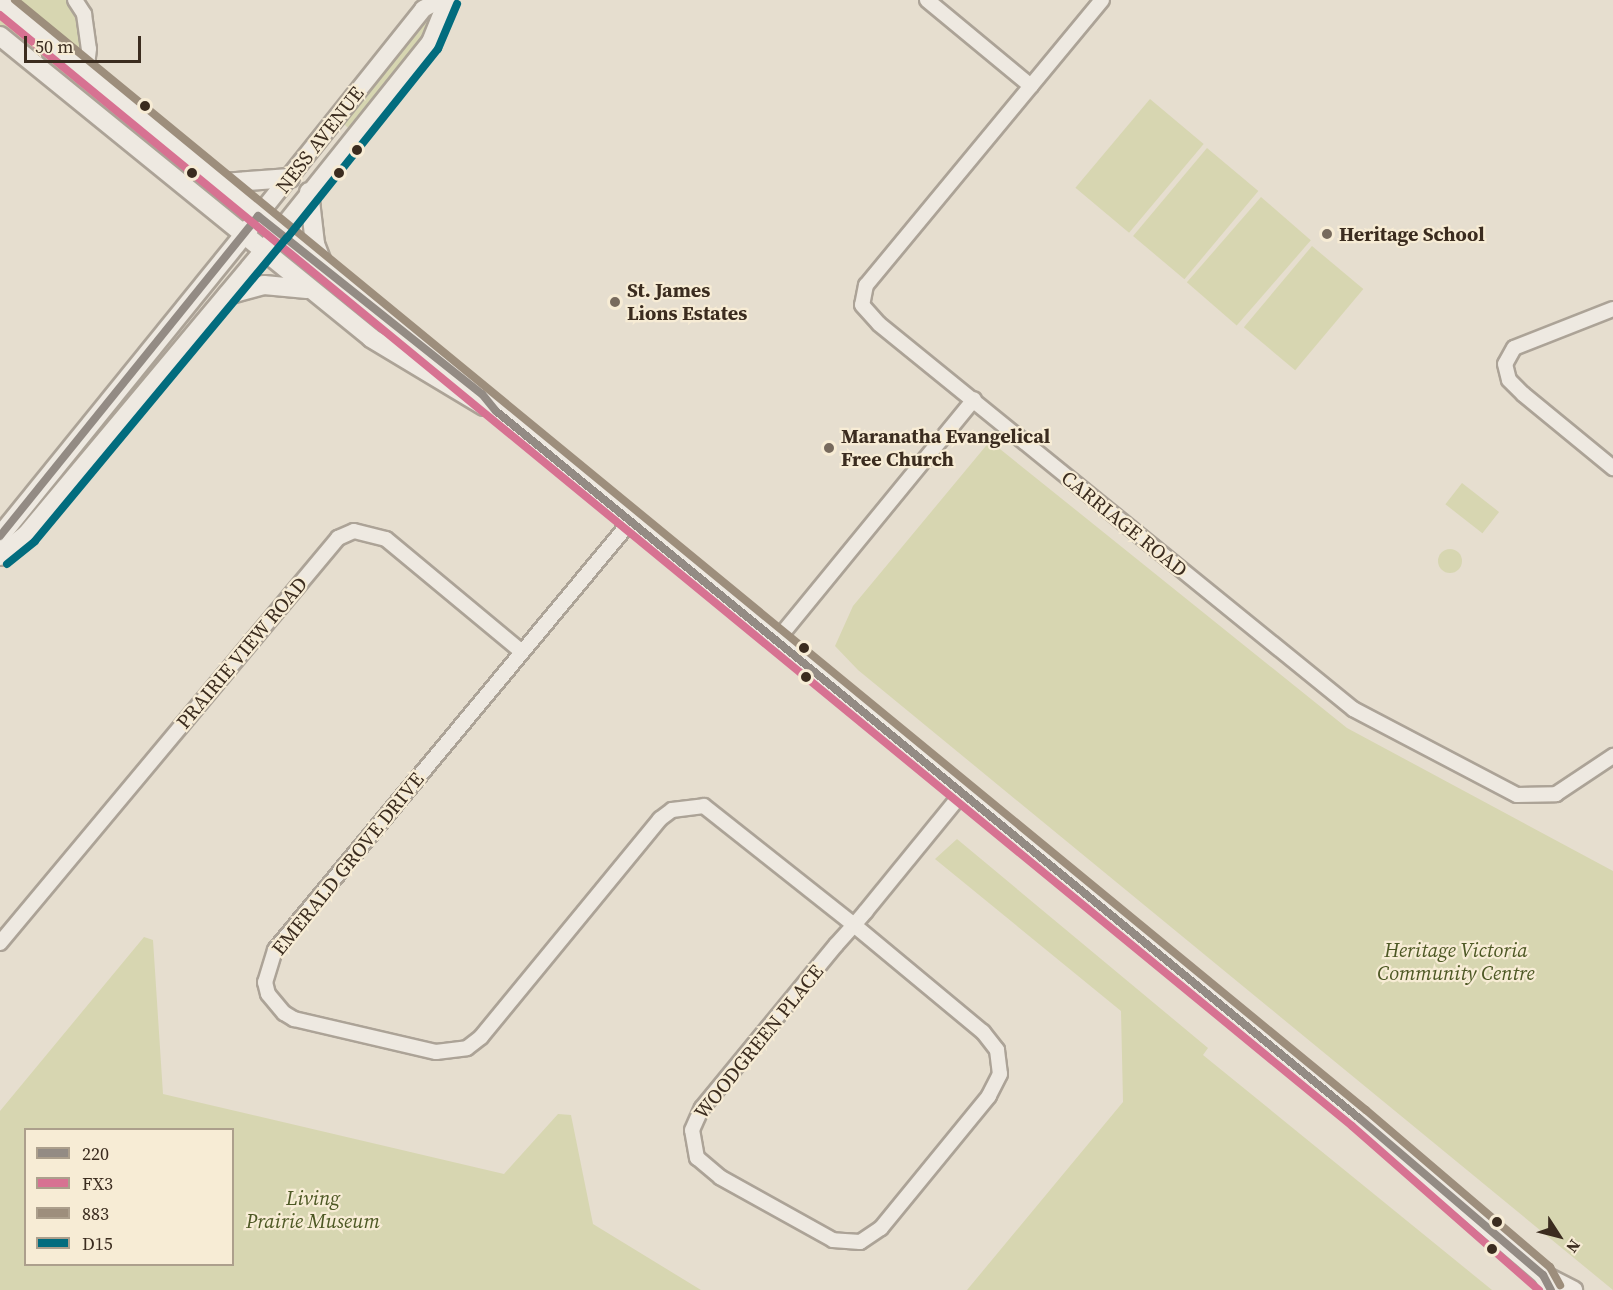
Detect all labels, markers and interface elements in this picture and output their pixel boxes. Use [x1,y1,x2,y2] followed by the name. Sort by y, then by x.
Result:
[27,24,144,62] scale bar
[35,34,73,59] text: 50 m
[271,82,369,198] street label: NESS AVENUE
[139,100,151,112] unlabelled marker
[351,144,363,156] unlabelled marker
[186,167,198,179] unlabelled marker
[333,167,345,179] unlabelled marker
[1339,222,1485,246] place label: Heritage School
[1320,227,1334,241] marker: Heritage School
[627,278,747,325] place label: St. James Lions Estates
[608,295,622,309] marker: St. James Lions Estates
[841,424,1050,471] place label: Maranatha Evangelical Free Church
[822,441,836,455] marker: Maranatha Evangelical Free Church
[1056,466,1192,582] street label: CARRIAGE ROAD
[171,572,313,734] street label: PRAIRIE VIEW ROAD
[798,642,810,654] unlabelled marker
[800,671,812,683] unlabelled marker
[267,768,429,960] street label: EMERALD GROVE DRIVE
[1377,938,1535,985] park label: Heritage Victoria Community Centre
[689,960,829,1124] street label: WOODGREEN PLACE
[24,1128,234,1266] legend
[82,1141,109,1166] text: 220
[82,1171,113,1196] text: FX3
[246,1187,380,1234] park label: Living Prairie Museum
[82,1201,109,1226] text: 883
[1529,1206,1589,1266] north arrow
[1491,1216,1503,1228] unlabelled marker
[82,1231,113,1256] text: D15
[1561,1235,1586,1258] text: N
[1486,1243,1498,1255] unlabelled marker

